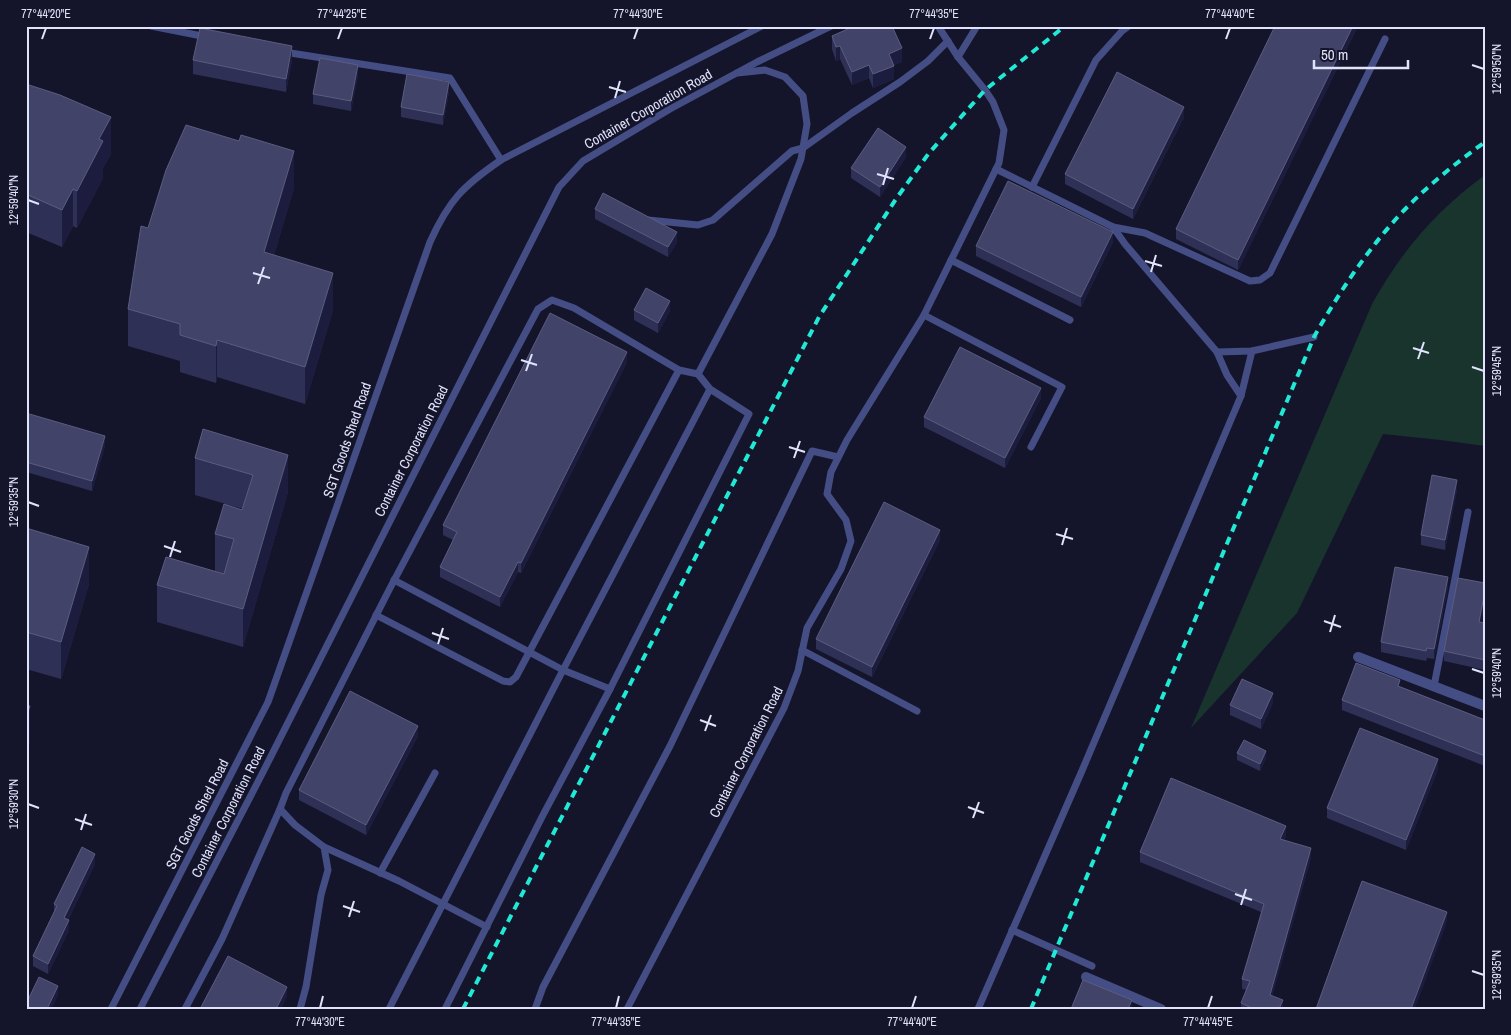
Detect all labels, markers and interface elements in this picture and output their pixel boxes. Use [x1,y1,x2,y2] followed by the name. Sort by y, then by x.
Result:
[21,6,71,22] text: 77°44'20"E
[317,6,367,22] text: 77°44'25"E
[613,6,663,22] text: 77°44'30"E
[909,6,959,22] text: 77°44'35"E
[1205,6,1255,22] text: 77°44'40"E
[1314,38,1407,70] scale bar
[1321,44,1348,65] text: 50 m
[1489,44,1505,94] text: 12°59'50"N
[581,65,715,153] street label: Container Corporation Road
[6,175,22,225] text: 12°59'40"N
[1489,346,1505,396] text: 12°59'45"N
[319,380,375,500] street label: SGT Goods Shed Road
[370,382,452,520] street label: Container Corporation Road
[6,477,22,527] text: 12°59'35"N
[1489,648,1505,698] text: 12°59'40"N
[705,683,787,821] street label: Container Corporation Road
[187,743,269,881] street label: Container Corporation Road
[162,756,232,872] street label: SGT Goods Shed Road
[6,779,22,829] text: 12°59'30"N
[1489,950,1505,1000] text: 12°59'35"N
[295,1014,345,1030] text: 77°44'30"E
[591,1014,641,1030] text: 77°44'35"E
[887,1014,937,1030] text: 77°44'40"E
[1183,1014,1233,1030] text: 77°44'45"E

